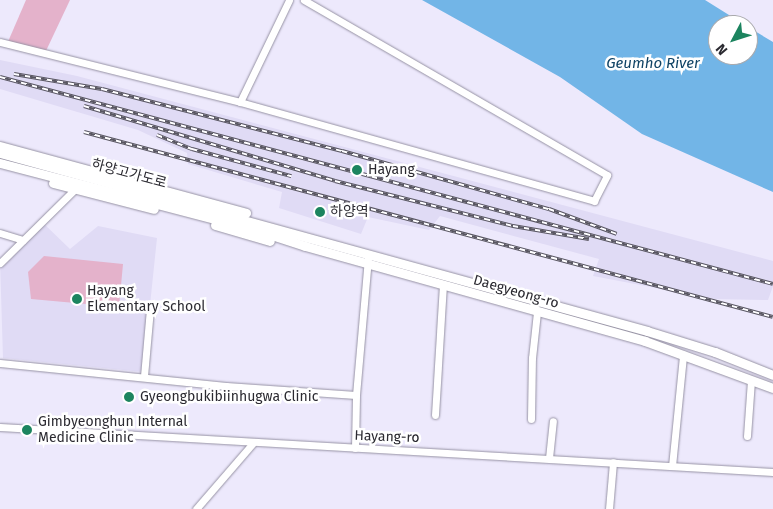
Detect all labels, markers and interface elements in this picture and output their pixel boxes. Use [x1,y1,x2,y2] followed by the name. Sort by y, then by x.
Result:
[708,15,758,65] north arrow
[712,40,731,58] text: N
[606,55,700,73] water label: Geumho River
[90,156,168,192] street label: 하양고가도로
[368,162,415,178] place label: Hayang
[350,163,364,177] marker: Hayang
[330,204,369,220] place label: 하양역
[314,206,326,218] marker: 하양역
[471,272,561,312] street label: Daegyeong-ro
[87,283,205,316] place label: Hayang Elementary School
[71,293,83,305] marker: Hayang Elementary School
[140,389,318,405] place label: Gyeongbukibiinhugwa Clinic
[122,390,136,404] marker: Gyeongbukibiinhugwa Clinic
[38,414,187,447] place label: Gimbyeonghun Internal Medicine Clinic
[20,423,34,437] marker: Gimbyeonghun Internal Medicine Clinic
[354,427,420,447] street label: Hayang-ro

